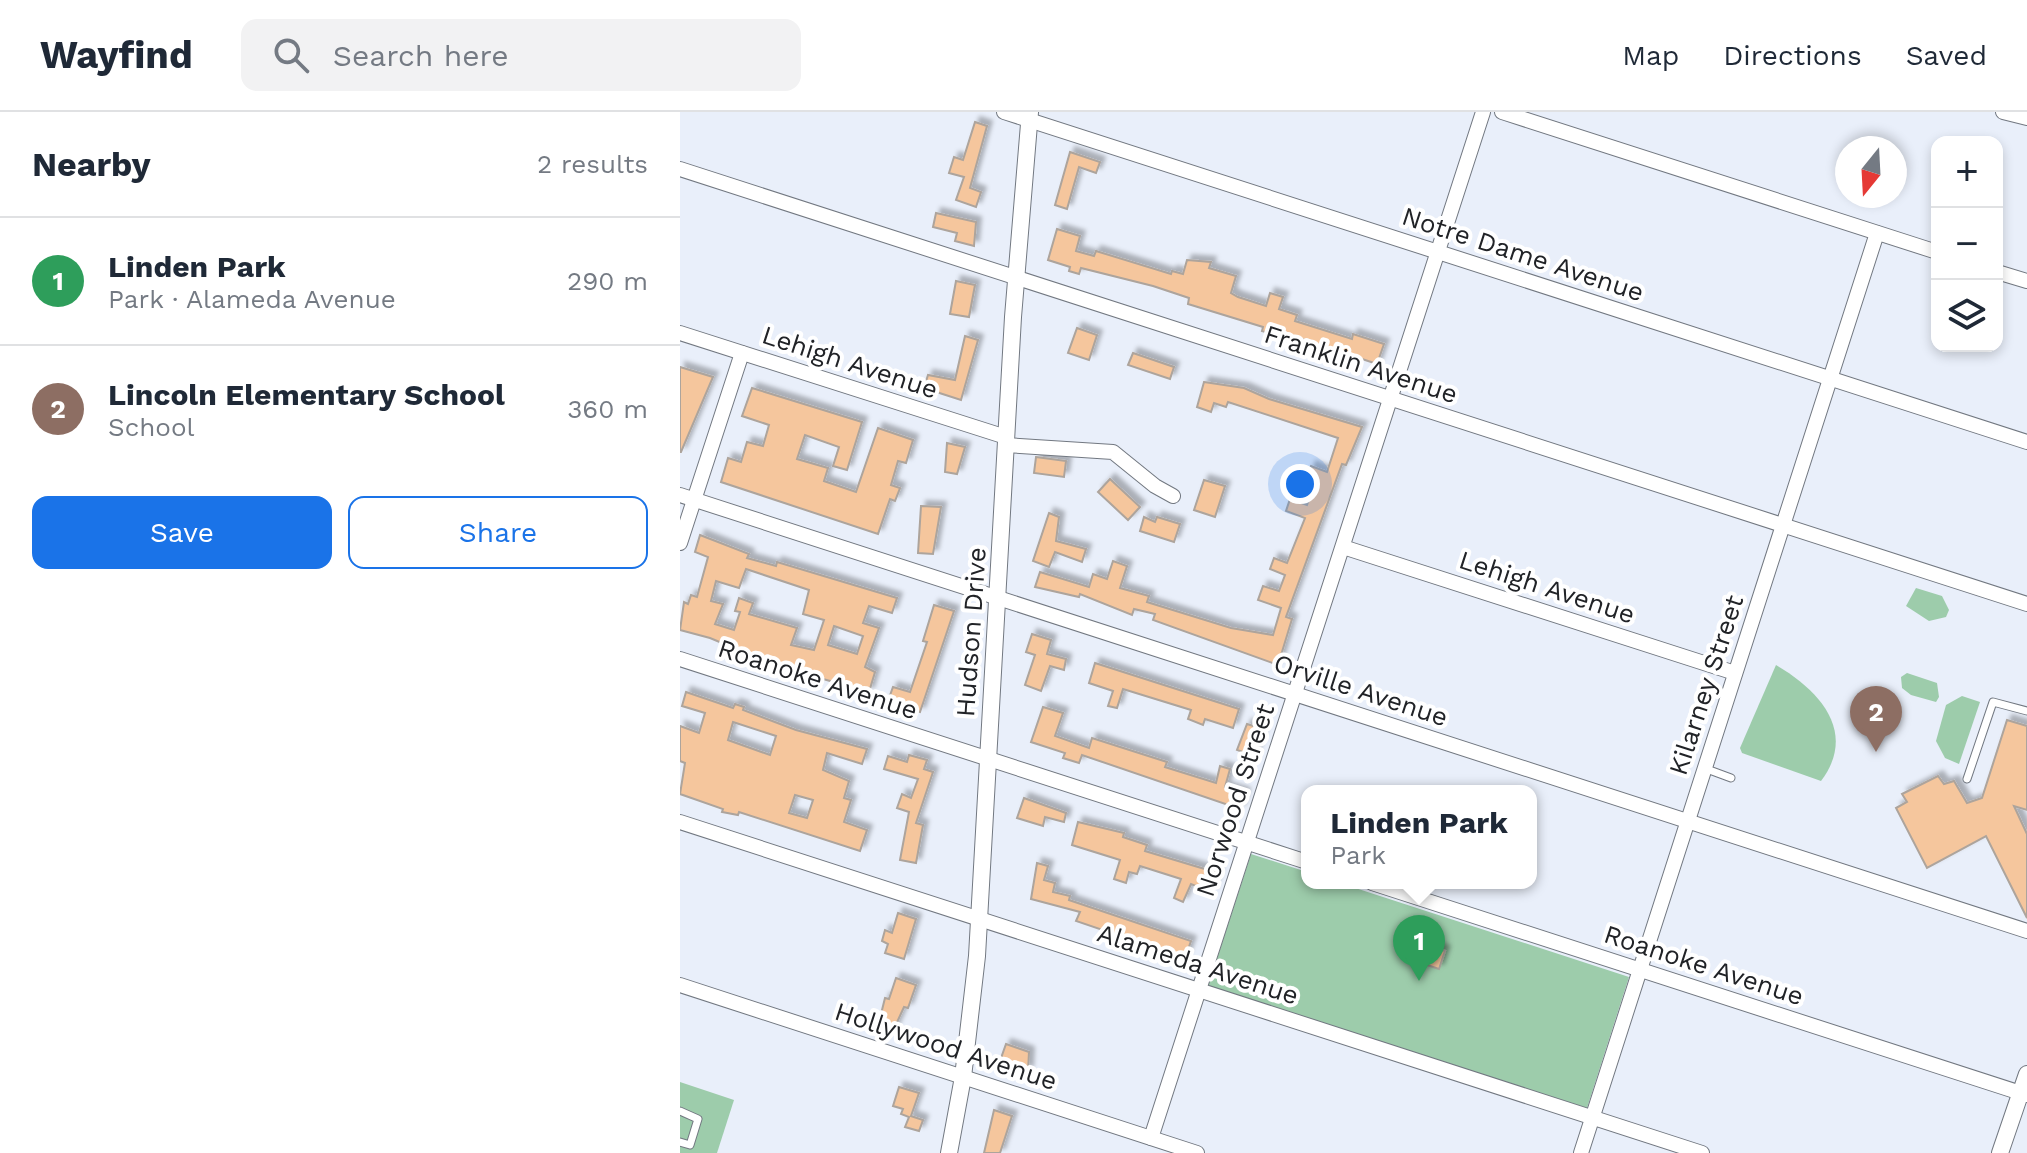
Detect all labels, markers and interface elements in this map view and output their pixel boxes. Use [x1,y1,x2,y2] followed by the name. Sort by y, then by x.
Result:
[241,19,801,91] search box
[40,33,193,77] text: Wayfind
[269,33,313,77] icon: search
[333,38,509,73] text: Search here
[1622,39,1679,72] text: Map
[1723,39,1862,72] text: Directions
[1906,39,1987,72] text: Saved
[1835,136,1907,208] north arrow
[1931,136,2003,352] map controls
[1931,136,2003,208] button: +
[32,144,151,184] text: Nearby
[537,149,648,179] text: 2 results
[1398,201,1648,307] street label: Notre Dame Avenue
[1931,208,2003,280] button: −
[108,249,286,284] text: Linden Park
[52,266,64,296] text: 1
[567,266,648,296] text: 290 m
[1931,280,2003,352] button: layers
[108,284,396,314] text: Park · Alameda Avenue
[758,319,942,405] street label: Lehigh Avenue
[1261,319,1461,409] street label: Franklin Avenue
[108,377,505,412] text: Lincoln Elementary School
[50,394,66,424] text: 2
[567,394,648,424] text: 360 m
[108,412,194,442] text: School
[1280,464,1320,504] your location
[32,496,332,569] button: Save
[348,496,648,569] button: Share
[1455,544,1639,630] street label: Lehigh Avenue
[950,546,992,718] street label: Hudson Drive
[1663,591,1749,779] street label: Kilarney Street
[714,633,922,725] street label: Roanoke Avenue
[1270,648,1452,732] street label: Orville Avenue
[1850,686,1902,752] pin: 2
[1190,700,1280,900] street label: Norwood Street
[1301,785,1537,889] popup
[1330,805,1508,840] text: Linden Park
[1330,840,1386,870] text: Park
[1393,915,1445,981] pin: 1
[1094,917,1302,1011] street label: Alameda Avenue
[1600,919,1808,1011] street label: Roanoke Avenue
[831,996,1061,1096] street label: Hollywood Avenue

